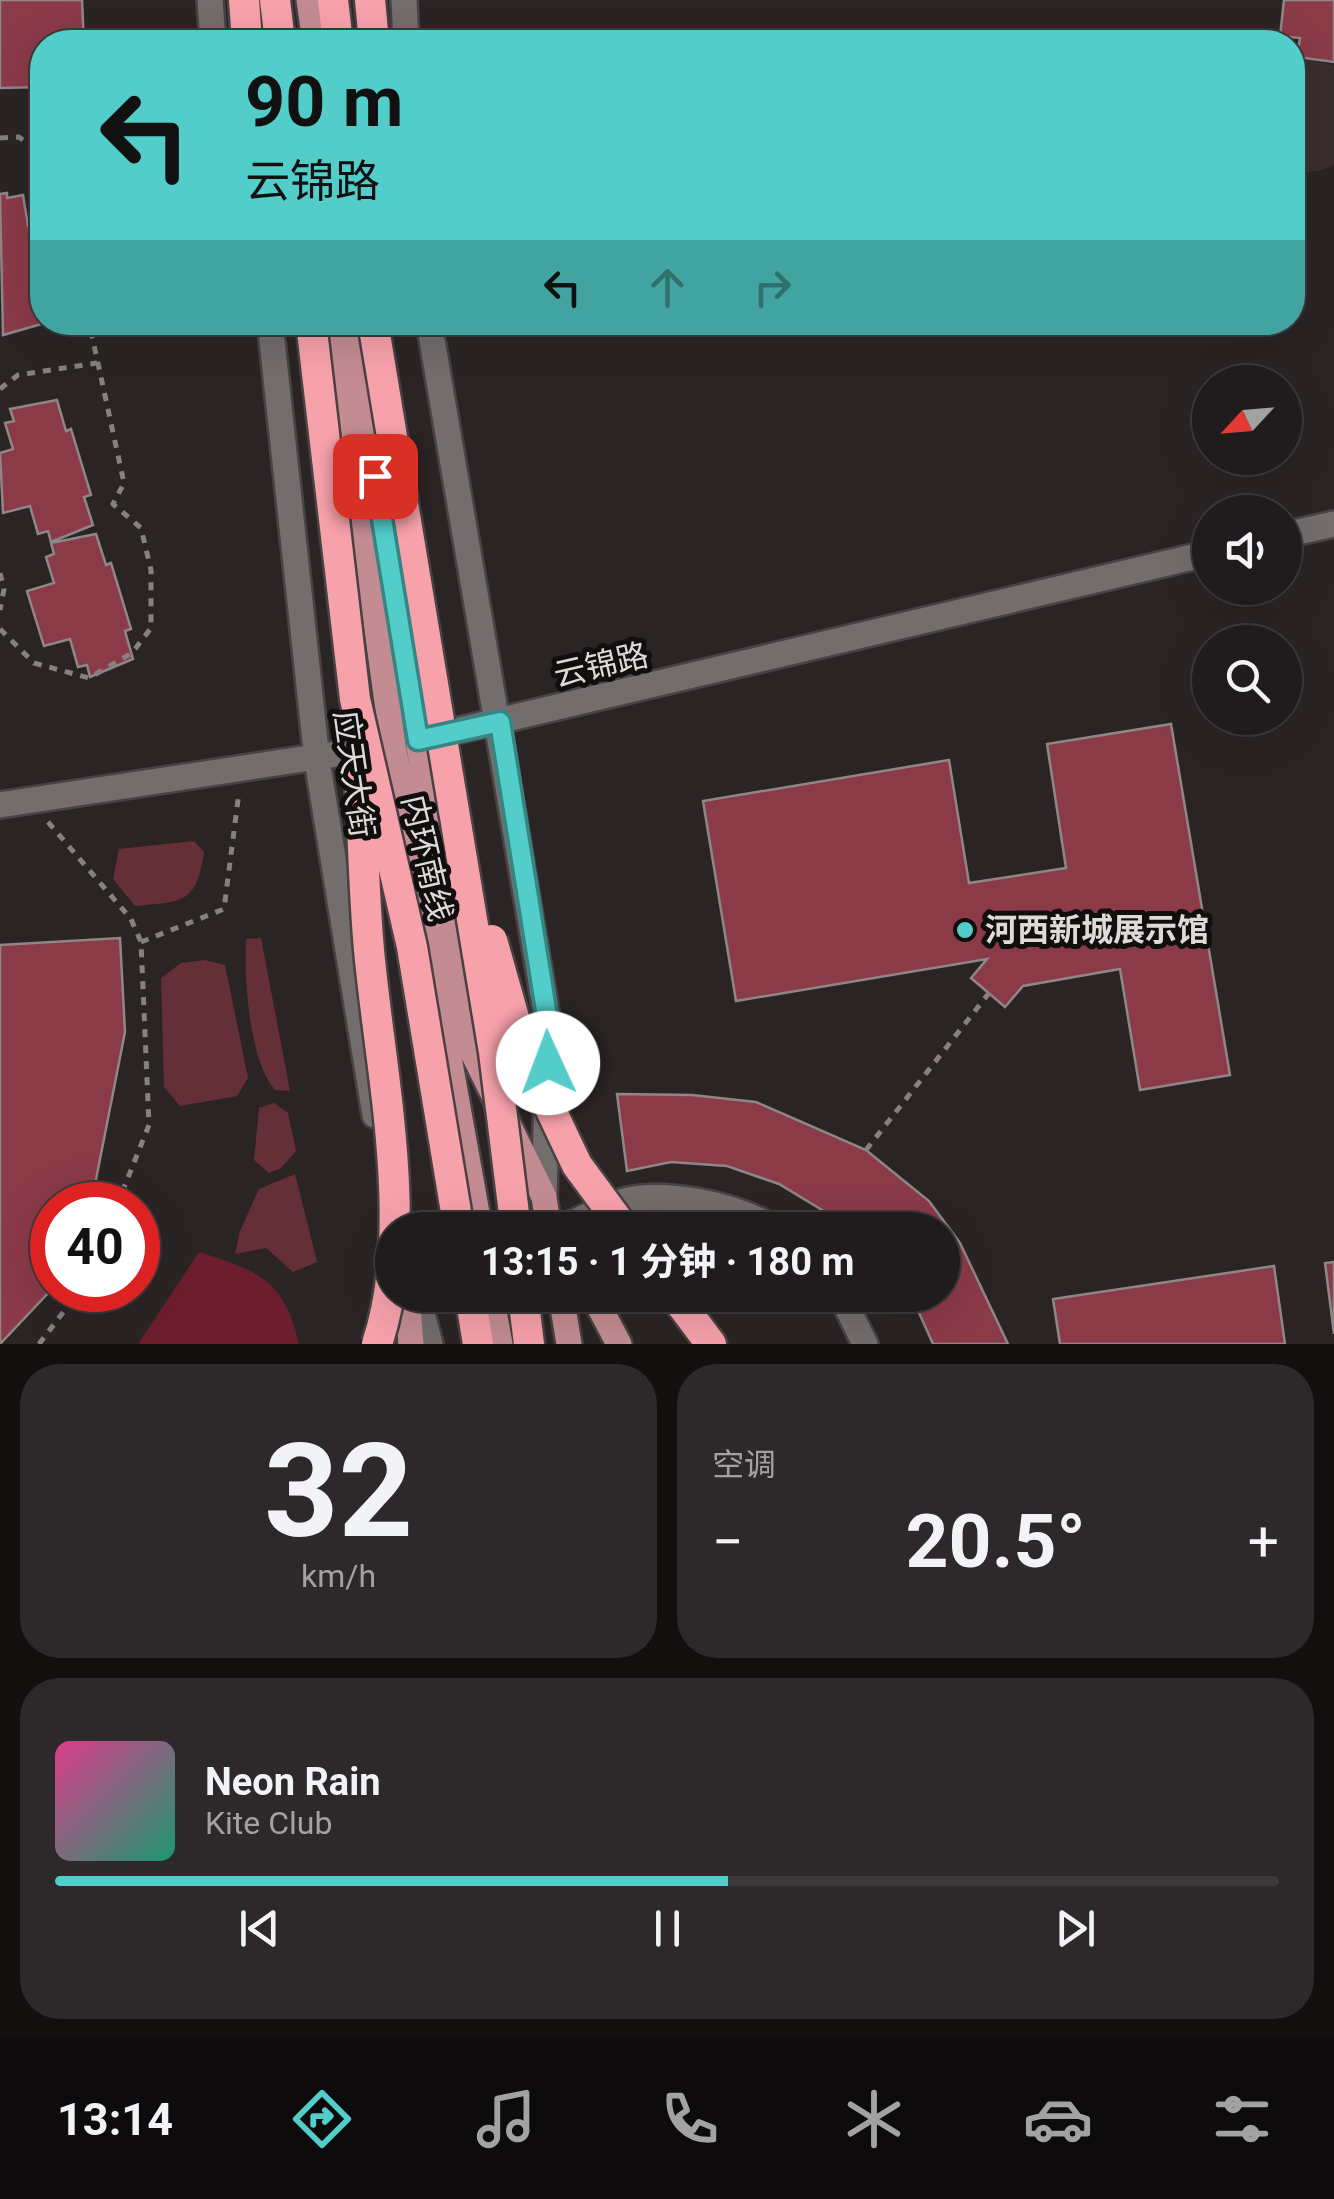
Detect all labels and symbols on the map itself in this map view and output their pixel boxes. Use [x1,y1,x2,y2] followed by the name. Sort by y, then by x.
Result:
[1192,365,1302,475] north arrow
[333,434,418,519] pin
[550,636,652,694] street label: 云锦路
[326,708,382,840] street label: 应天大街
[394,791,460,925] street label: 内环南线
[985,911,1209,949] place label: 河西新城展示馆
[954,919,976,941] marker: 河西新城展示馆
[496,1011,600,1115] position arrow
[30,1182,160,1312] speed limit sign: 40

